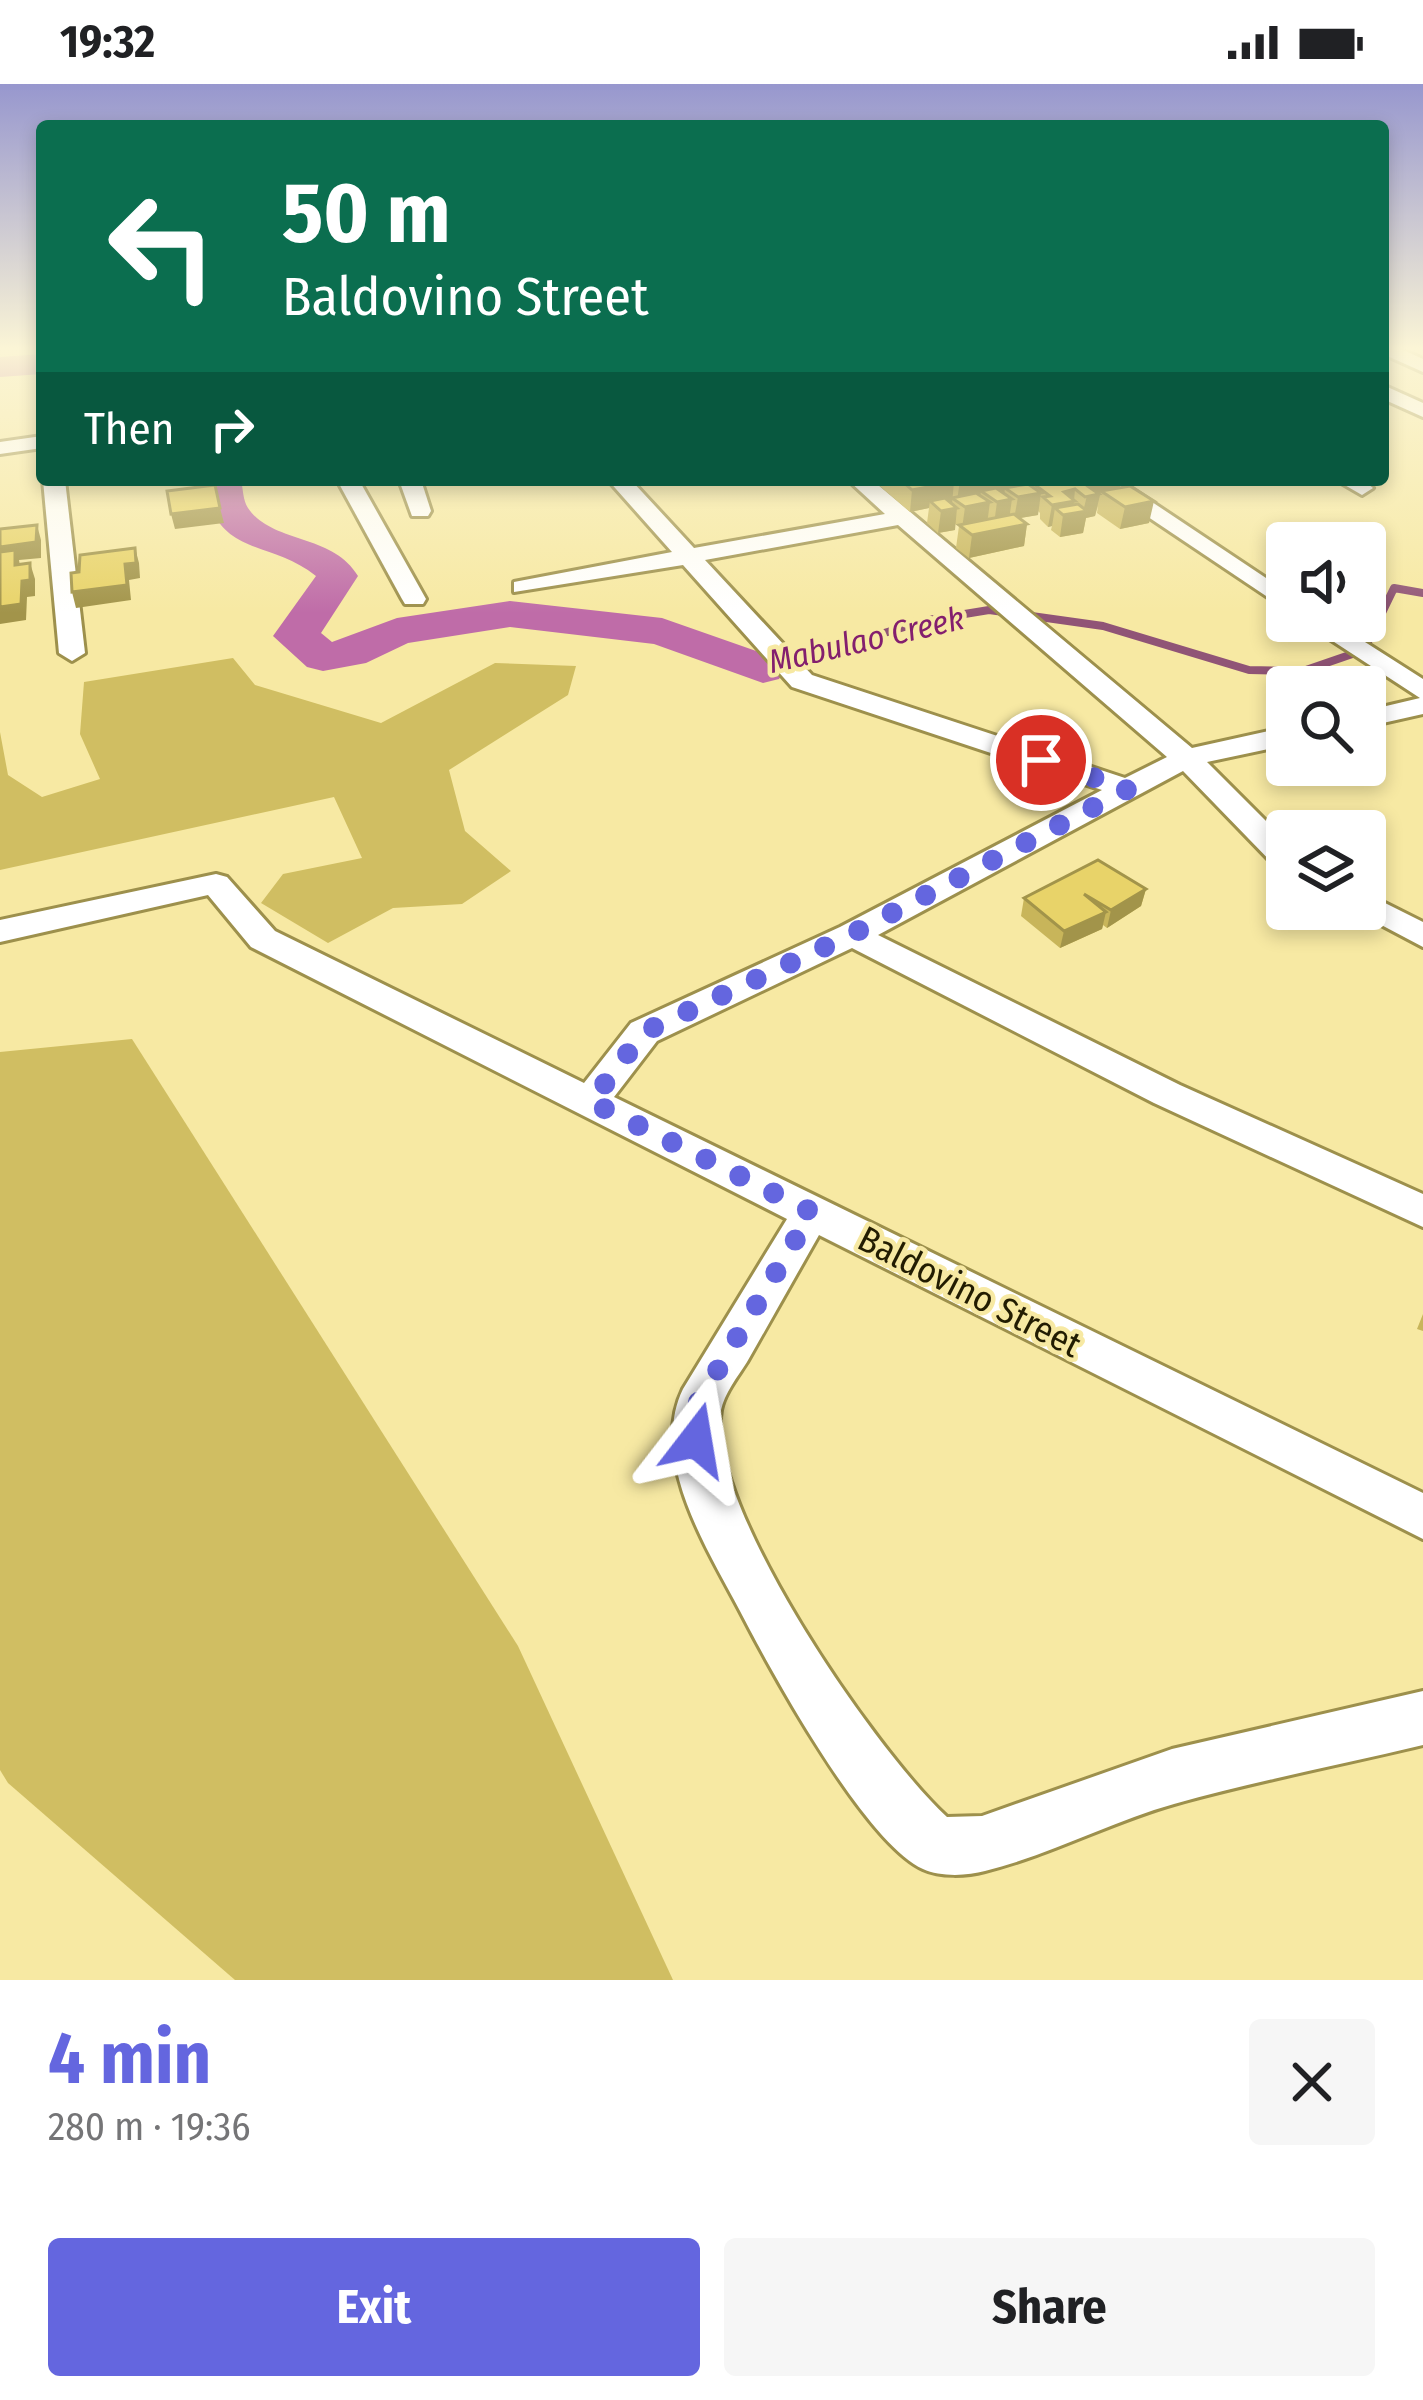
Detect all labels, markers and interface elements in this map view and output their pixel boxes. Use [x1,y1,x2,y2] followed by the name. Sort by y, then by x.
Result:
[60,15,155,69] text: 19:32
[282,163,451,264] text: 50 m
[84,168,240,324] icon: left
[282,265,649,329] text: Baldovino Street
[199,396,265,462] icon: right
[84,402,175,456] text: Then
[1266,522,1386,930] map controls
[1266,522,1386,642] button: sound
[764,598,968,682] water label: Mabulao Creek
[1266,666,1386,786] button: search
[990,709,1092,811] pin
[1008,727,1074,793] icon: arrive
[1266,810,1386,930] button: layers
[851,1217,1089,1367] street label: Baldovino Street
[633,1377,759,1503] position arrow
[48,2016,211,2102] text: 4 min
[1249,2019,1375,2145] button: close
[48,2104,251,2150] text: 280 m · 19:36
[48,2238,700,2376] button: Exit
[724,2238,1375,2376] button: Share

